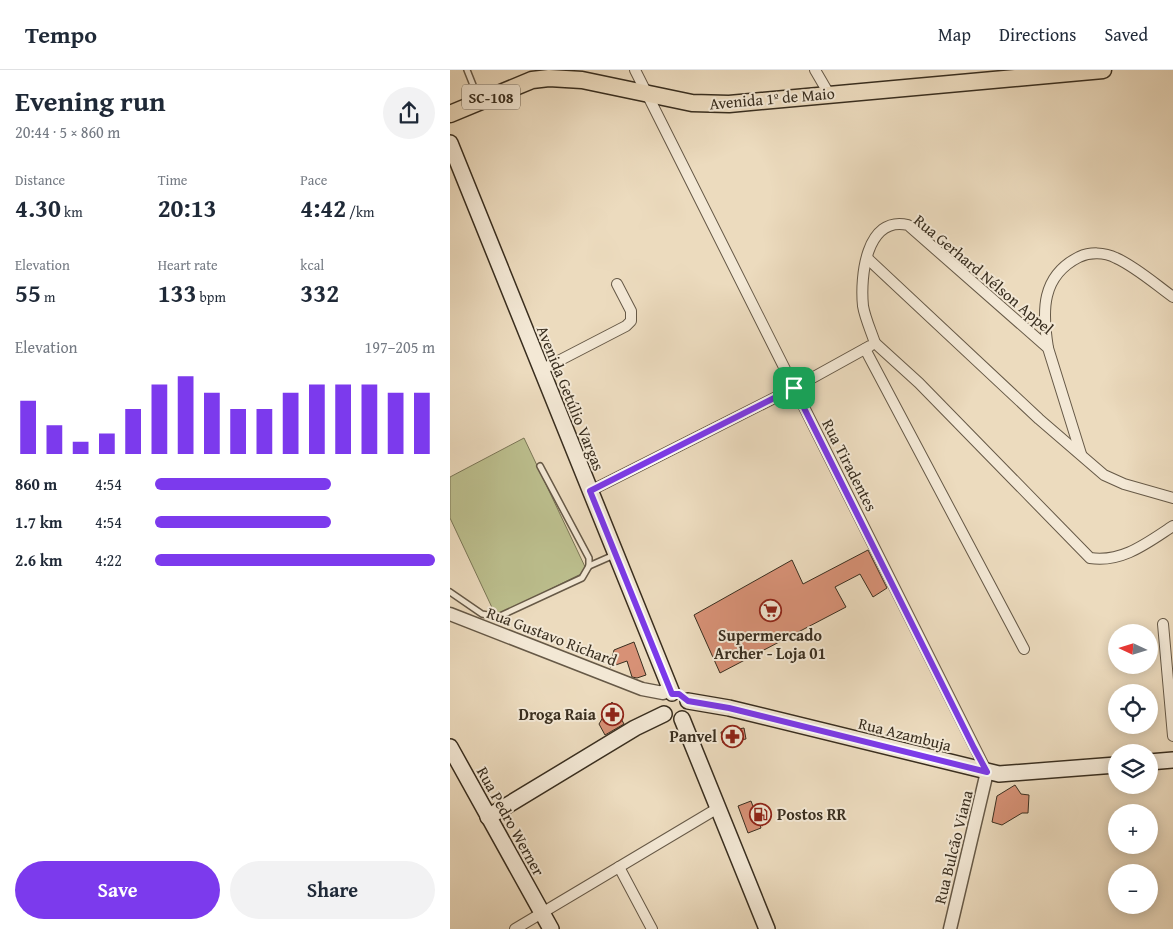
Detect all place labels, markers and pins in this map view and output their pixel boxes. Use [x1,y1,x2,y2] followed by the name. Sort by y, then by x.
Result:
[773,367,815,409] pin
[758,599,782,623] supermarket icon: Supermercado Archer - Loja 01
[714,623,826,665] place label: Supermercado Archer - Loja 01
[519,702,597,726] place label: Droga Raia
[600,702,624,726] pharmacy icon: Droga Raia
[669,724,717,748] place label: Panvel
[721,724,745,748] pharmacy icon: Panvel
[749,802,773,826] fuel station icon: Postos RR
[777,802,847,826] place label: Postos RR

